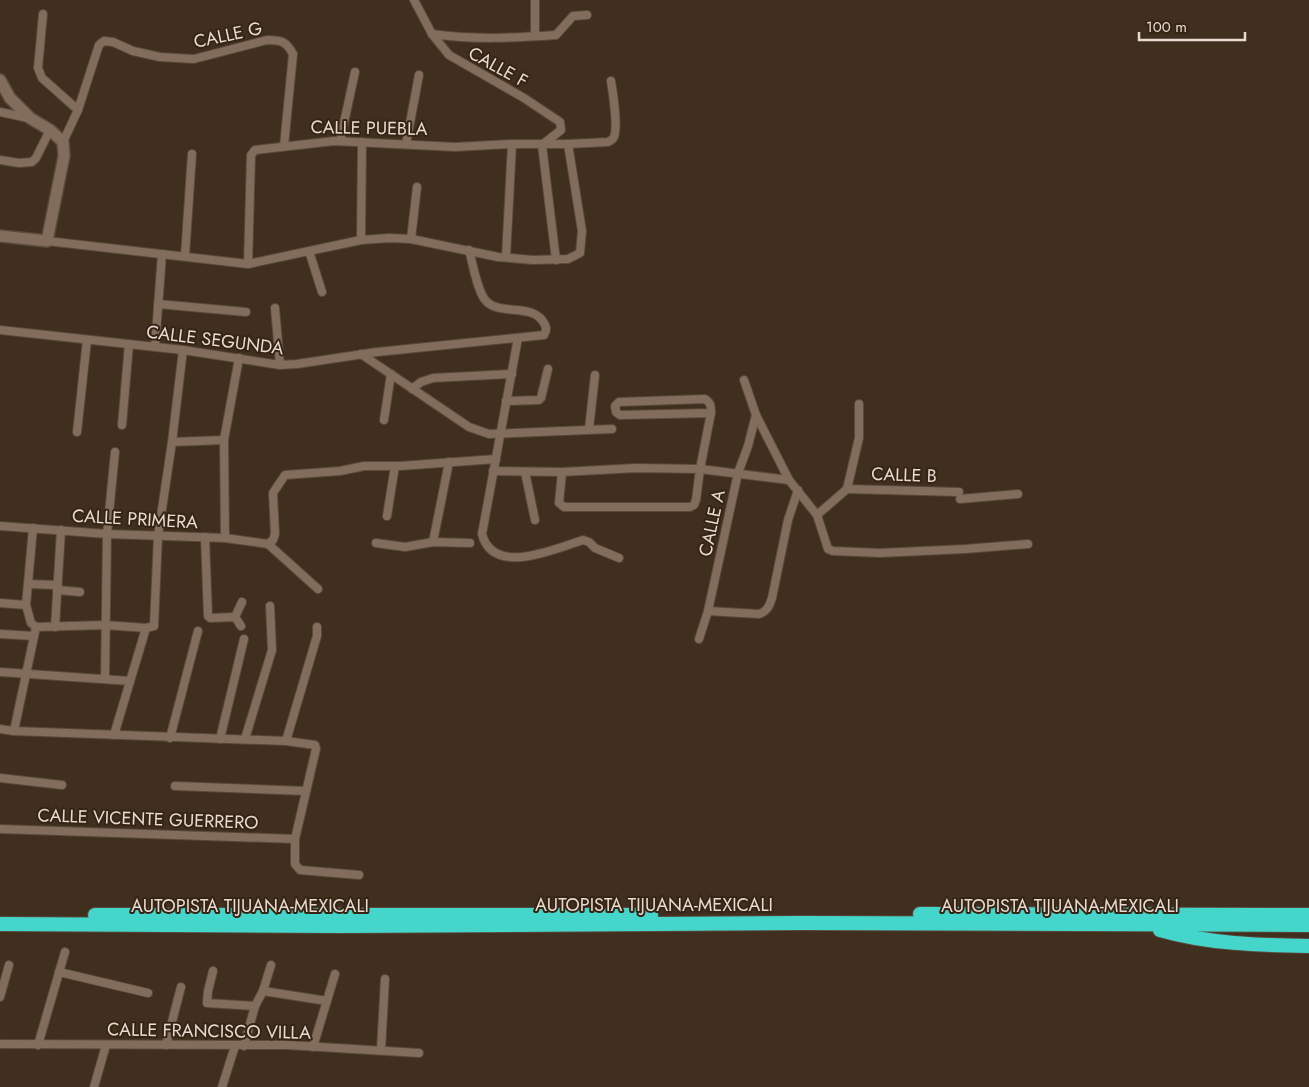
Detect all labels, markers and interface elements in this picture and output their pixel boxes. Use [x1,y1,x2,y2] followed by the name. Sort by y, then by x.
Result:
[1139,10,1245,42] scale bar
[191,15,265,55] street label: CALLE G
[1146,16,1187,38] text: 100 m
[464,40,532,94] street label: CALLE F
[310,114,428,142] street label: CALLE PUEBLA
[145,319,285,361] street label: CALLE SEGUNDA
[871,461,937,489] street label: CALLE B
[692,487,732,559] street label: CALLE A
[71,503,199,535] street label: CALLE PRIMERA
[37,802,259,836] street label: CALLE VICENTE GUERRERO
[535,892,773,918] street label: AUTOPISTA TIJUANA-MEXICALI
[131,893,369,919] street label: AUTOPISTA TIJUANA-MEXICALI
[941,893,1179,919] street label: AUTOPISTA TIJUANA-MEXICALI
[107,1016,311,1046] street label: CALLE FRANCISCO VILLA

